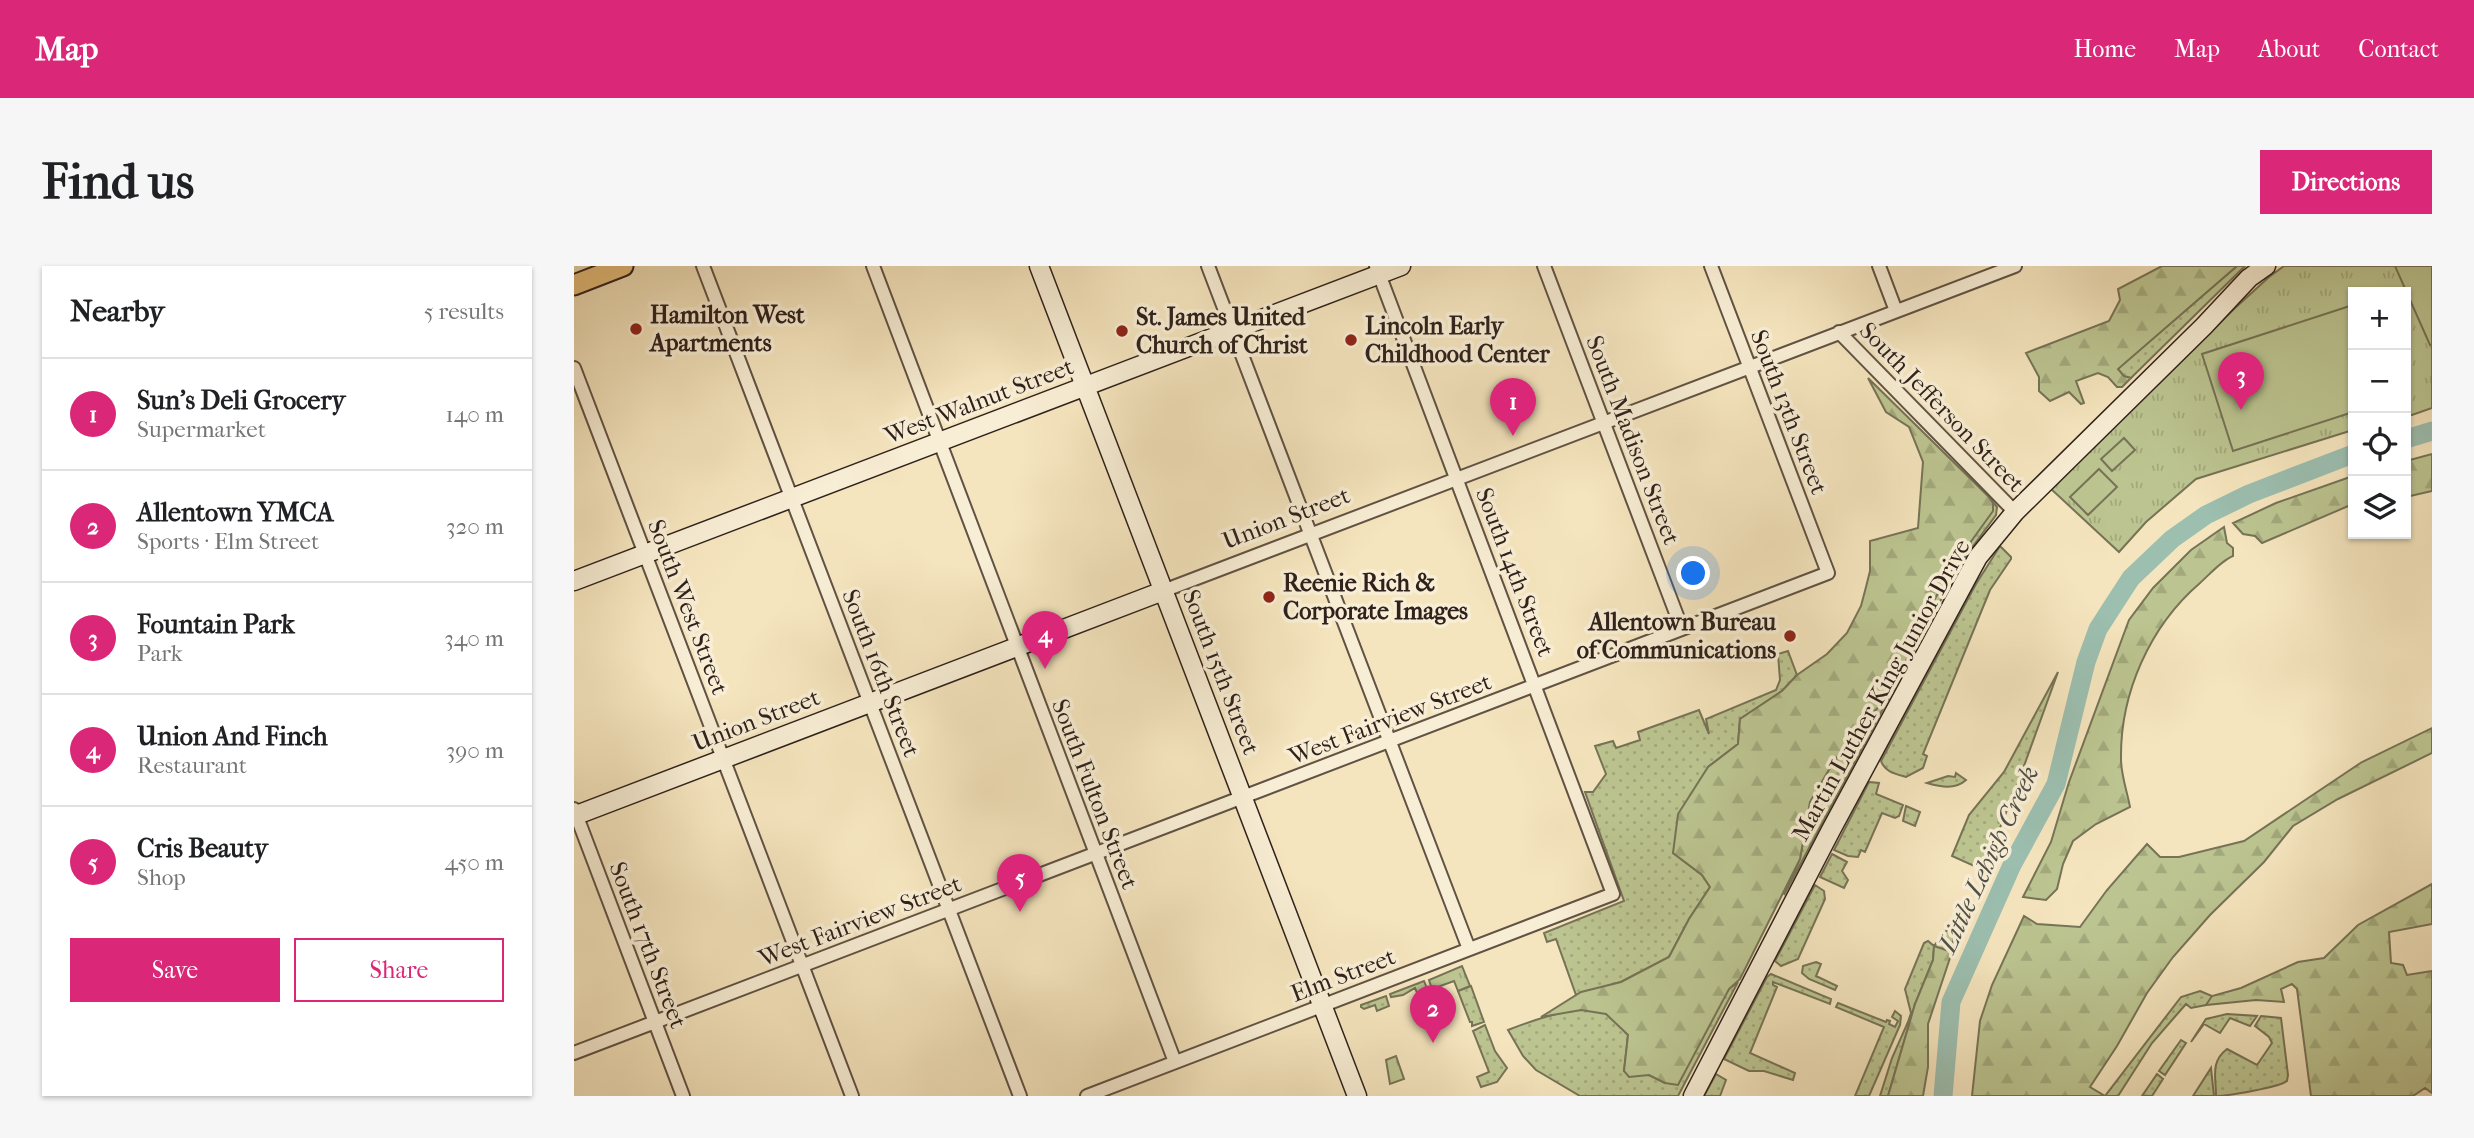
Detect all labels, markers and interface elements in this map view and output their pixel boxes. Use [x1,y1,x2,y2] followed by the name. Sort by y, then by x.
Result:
[35,30,98,69] text: Map
[2074,35,2136,63] text: Home
[2174,35,2220,63] text: Map
[2258,35,2320,63] text: About
[2358,35,2439,63] text: Contact
[2260,150,2432,214] button: Directions
[42,153,194,211] text: Find us
[2348,287,2411,539] map controls
[2348,287,2411,350] button: +
[70,294,165,329] text: Nearby
[424,298,504,325] text: 5 results
[648,301,805,357] place label: Hamilton West Apartments
[1136,303,1308,359] place label: St. James United Church of Christ
[1365,312,1550,368] place label: Lincoln Early Childhood Center
[1854,316,2030,498] street label: South Jefferson Street
[628,321,644,337] marker: Hamilton West Apartments
[1114,323,1130,339] marker: St. James United Church of Christ
[1745,326,1833,499] street label: South 13th Street
[1343,332,1359,348] marker: Lincoln Early Childhood Center
[1580,332,1686,549] street label: South Madison Street
[2348,350,2411,413] button: −
[880,352,1078,450] street label: West Walnut Street
[2218,352,2264,410] pin: 3
[1490,378,1536,436] pin: 1
[137,385,345,416] text: Sun's Deli Grocery
[89,401,97,428] text: 1
[445,401,504,428] text: 140 m
[2348,413,2411,476] button: locate
[137,416,266,443] text: Supermarket
[2348,476,2411,539] button: layers
[1218,481,1354,555] street label: Union Street
[1470,484,1560,661] street label: South 14th Street
[137,497,334,528] text: Allentown YMCA
[87,513,99,540] text: 2
[446,513,504,540] text: 320 m
[642,516,734,699] street label: South West Street
[137,528,319,555] text: Sports · Elm Street
[1786,534,1976,846] street label: Martin Luther King Junior Drive
[1676,556,1710,590] your location
[1283,569,1468,625] place label: Reenie Rich & Corporate Images
[836,585,926,761] street label: South 16th Street
[1177,586,1265,759] street label: South 15th Street
[1261,589,1277,605] marker: Reenie Rich & Corporate Images
[1577,608,1776,664] place label: Allentown Bureau of Communications
[137,609,295,640] text: Fountain Park
[1022,611,1068,669] pin: 4
[88,625,98,652] text: 3
[444,625,504,652] text: 340 m
[1782,628,1798,644] marker: Allentown Bureau of Communications
[137,640,183,667] text: Park
[1284,667,1496,771] street label: West Fairview Street
[688,683,824,757] street label: Union Street
[1046,695,1144,893] street label: South Fulton Street
[137,721,328,752] text: Union And Finch
[86,737,100,764] text: 4
[446,737,504,764] text: 390 m
[137,752,247,779] text: Restaurant
[1931,761,2045,959] water label: Little Lehigh Creek
[137,833,268,864] text: Cris Beauty
[88,849,98,876] text: 5
[444,849,504,876] text: 450 m
[997,854,1043,912] pin: 5
[603,858,693,1032] street label: South 17th Street
[137,864,186,891] text: Shop
[754,869,966,973] street label: West Fairview Street
[70,938,280,1002] button: Save
[294,938,504,1002] button: Share
[1287,942,1400,1008] street label: Elm Street
[1410,985,1456,1043] pin: 2

